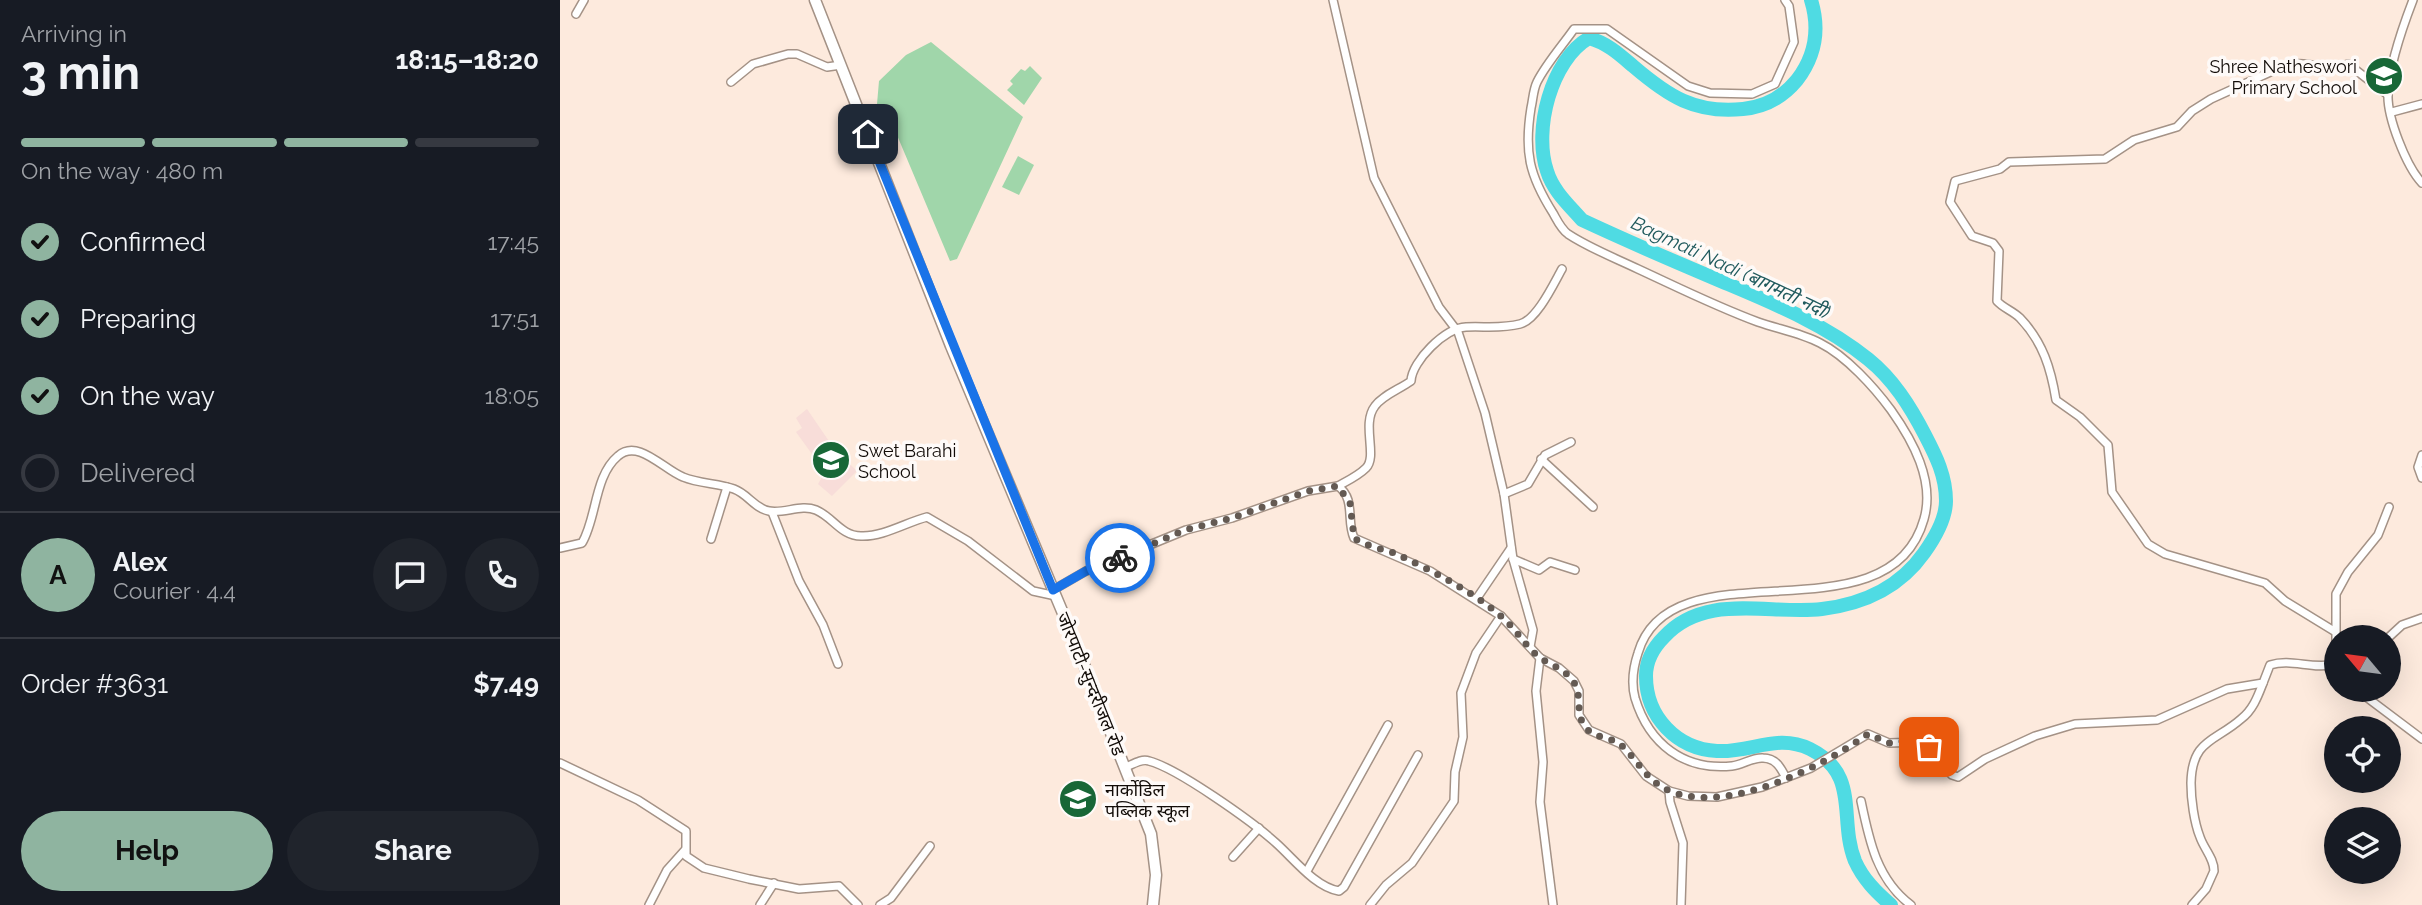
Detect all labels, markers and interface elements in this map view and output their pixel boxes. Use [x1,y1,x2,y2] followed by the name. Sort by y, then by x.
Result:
[21,20,127,47] text: Arriving in
[396,45,539,75] text: 18:15–18:20
[21,46,140,100] text: 3 min
[2363,55,2405,97] school or university icon: Shree Natheswori Primary School
[2209,56,2357,98] place label: Shree Natheswori Primary School
[838,104,898,164] pin
[849,115,887,153] icon: home
[21,157,223,184] text: On the way · 480 m
[1628,211,1834,323] water label: Bagmati Nadi (बागमती नदी)
[21,223,59,261] icon: check
[80,227,206,257] text: Confirmed
[488,228,539,255] text: 17:45
[21,300,59,338] icon: check
[80,304,196,334] text: Preparing
[490,305,539,332] text: 17:51
[21,377,59,415] icon: check
[80,381,215,411] text: On the way
[485,382,539,409] text: 18:05
[810,439,852,481] school or university icon: Swet Barahi School
[858,440,956,482] place label: Swet Barahi School
[80,458,195,488] text: Delivered
[1085,523,1155,593] courier
[373,538,447,612] button: chat
[465,538,539,612] button: phone
[1101,539,1139,577] icon: bike
[113,547,168,577] text: Alex
[49,560,67,590] text: A
[113,577,236,604] text: Courier · 4.4
[1051,609,1129,760] street label: जोरपाटी-सुन्दरीजल रोड
[2324,625,2401,702] north arrow
[2324,625,2401,884] map controls
[21,669,168,699] text: Order #3631
[473,669,539,699] text: $7.49
[2324,716,2401,793] button: locate
[1899,717,1959,777] pin
[1910,728,1948,766] icon: bag
[1057,778,1099,820] school or university icon: नार्कोडिल पब्लिक स्कूल
[1105,779,1191,823] place label: नार्कोडिल पब्लिक स्कूल
[2324,807,2401,884] button: layers
[21,811,273,891] button: Help
[287,811,539,891] button: Share

